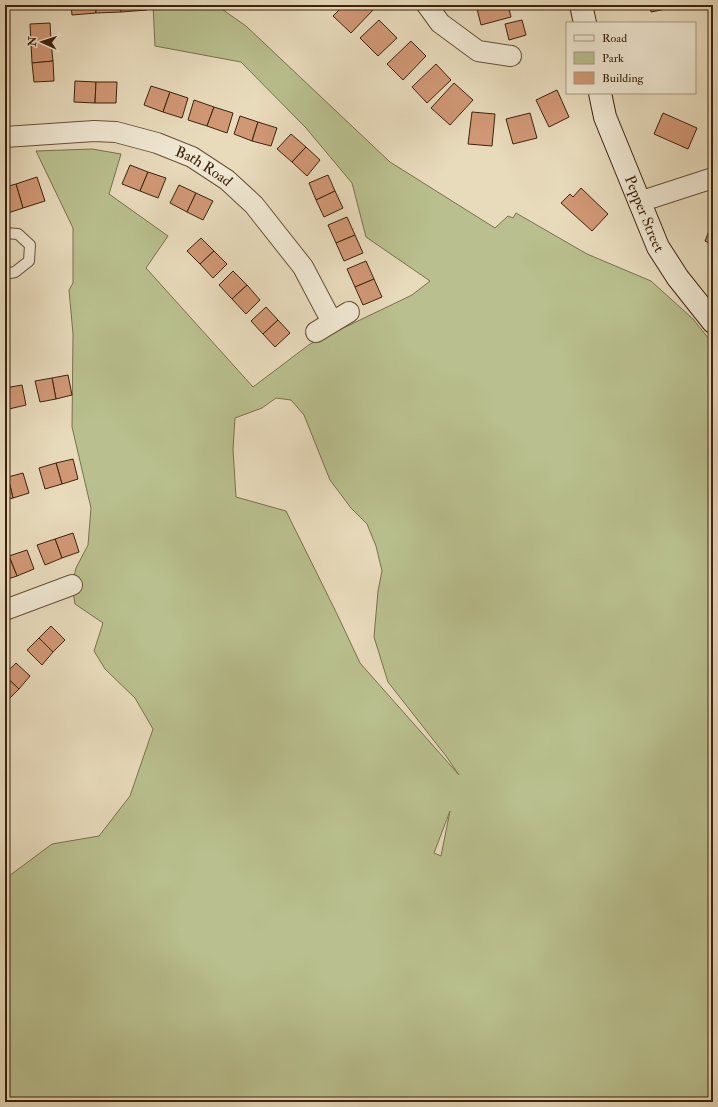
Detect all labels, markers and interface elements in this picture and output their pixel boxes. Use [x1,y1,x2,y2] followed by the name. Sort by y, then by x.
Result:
[22,22,62,62] north arrow
[566,22,696,94] legend
[602,31,627,46] text: Road
[26,35,39,48] text: N
[602,51,624,66] text: Park
[602,71,645,86] text: Building
[172,142,237,191] street label: Bath Road
[620,173,668,256] street label: Pepper Street

